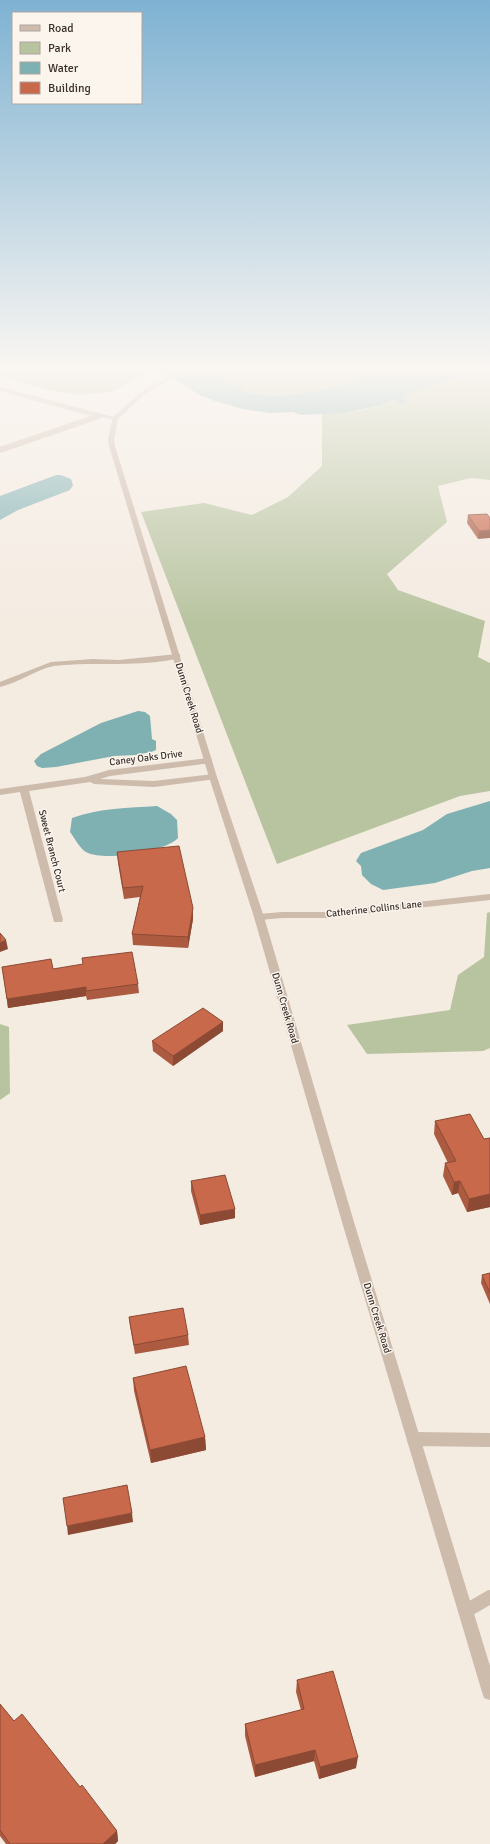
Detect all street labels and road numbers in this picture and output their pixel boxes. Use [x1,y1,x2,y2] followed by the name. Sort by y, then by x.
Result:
[173,661,205,735] street label: Dunn Creek Road
[109,748,183,768] street label: Caney Oaks Drive
[36,809,68,894] street label: Sweet Branch Court
[325,898,423,920] street label: Catherine Collins Lane
[269,971,301,1045] street label: Dunn Creek Road
[361,1281,393,1355] street label: Dunn Creek Road

